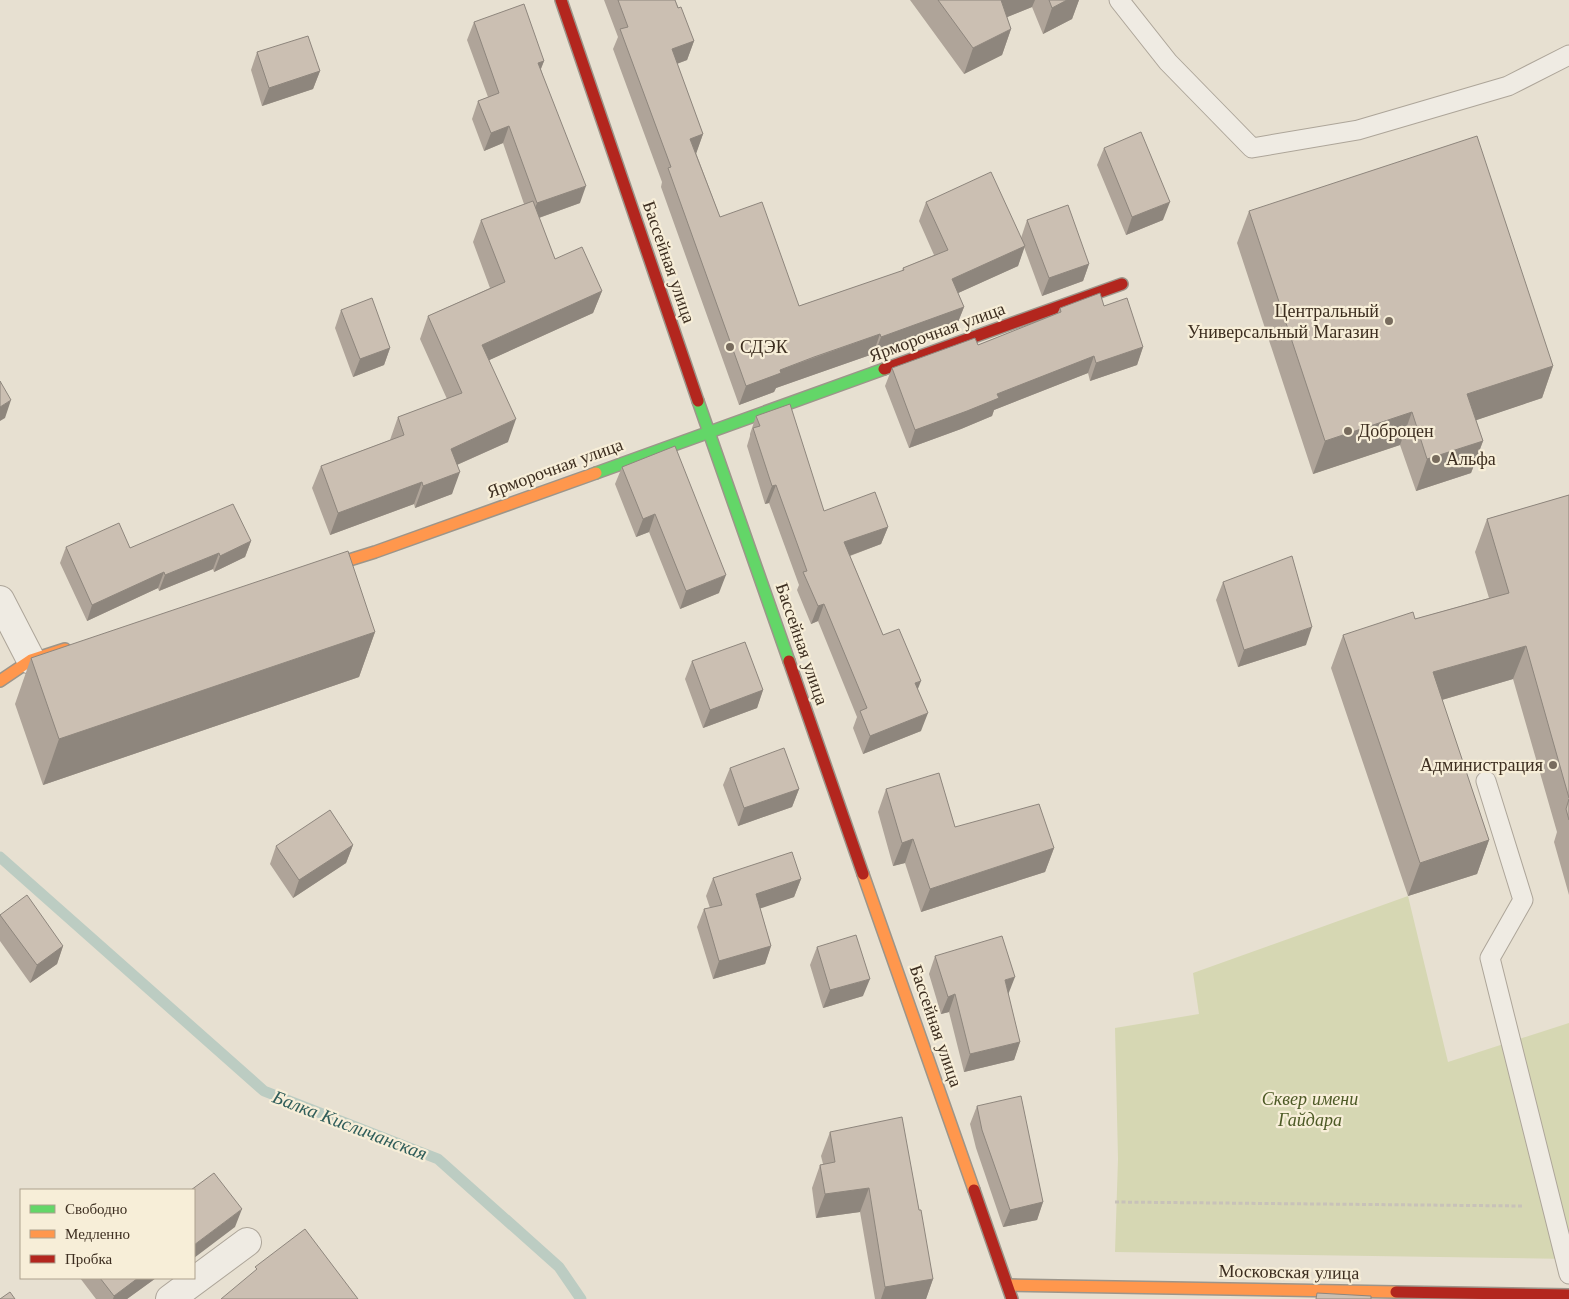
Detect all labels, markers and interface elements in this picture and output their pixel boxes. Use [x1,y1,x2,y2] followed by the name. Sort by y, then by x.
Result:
[638,198,700,326] street label: Бассейная улица
[866,297,1008,367] street label: Ярморочная улица
[1187,300,1379,343] place label: Центральный Универсальный Магазин
[1383,315,1395,327] marker: Центральный Универсальный Магазин
[740,336,789,358] place label: СДЭК
[724,341,736,353] marker: СДЭК
[1358,420,1434,442] place label: Доброцен
[1342,425,1354,437] marker: Доброцен
[484,433,626,503] street label: Ярморочная улица
[1446,448,1496,470] place label: Альфа
[1430,453,1442,465] marker: Альфа
[771,580,833,708] street label: Бассейная улица
[1420,754,1543,776] place label: Администрация
[1547,759,1559,771] marker: Администрация
[905,962,967,1090] street label: Бассейная улица
[269,1085,431,1165] water label: Балка Кисличанская
[1262,1088,1358,1131] park label: Сквер имени Гайдара
[20,1189,195,1279] legend
[65,1199,127,1218] text: Свободно
[65,1224,130,1243] text: Медленно
[65,1249,113,1268] text: Пробка
[1219,1260,1359,1284] street label: Московская улица

